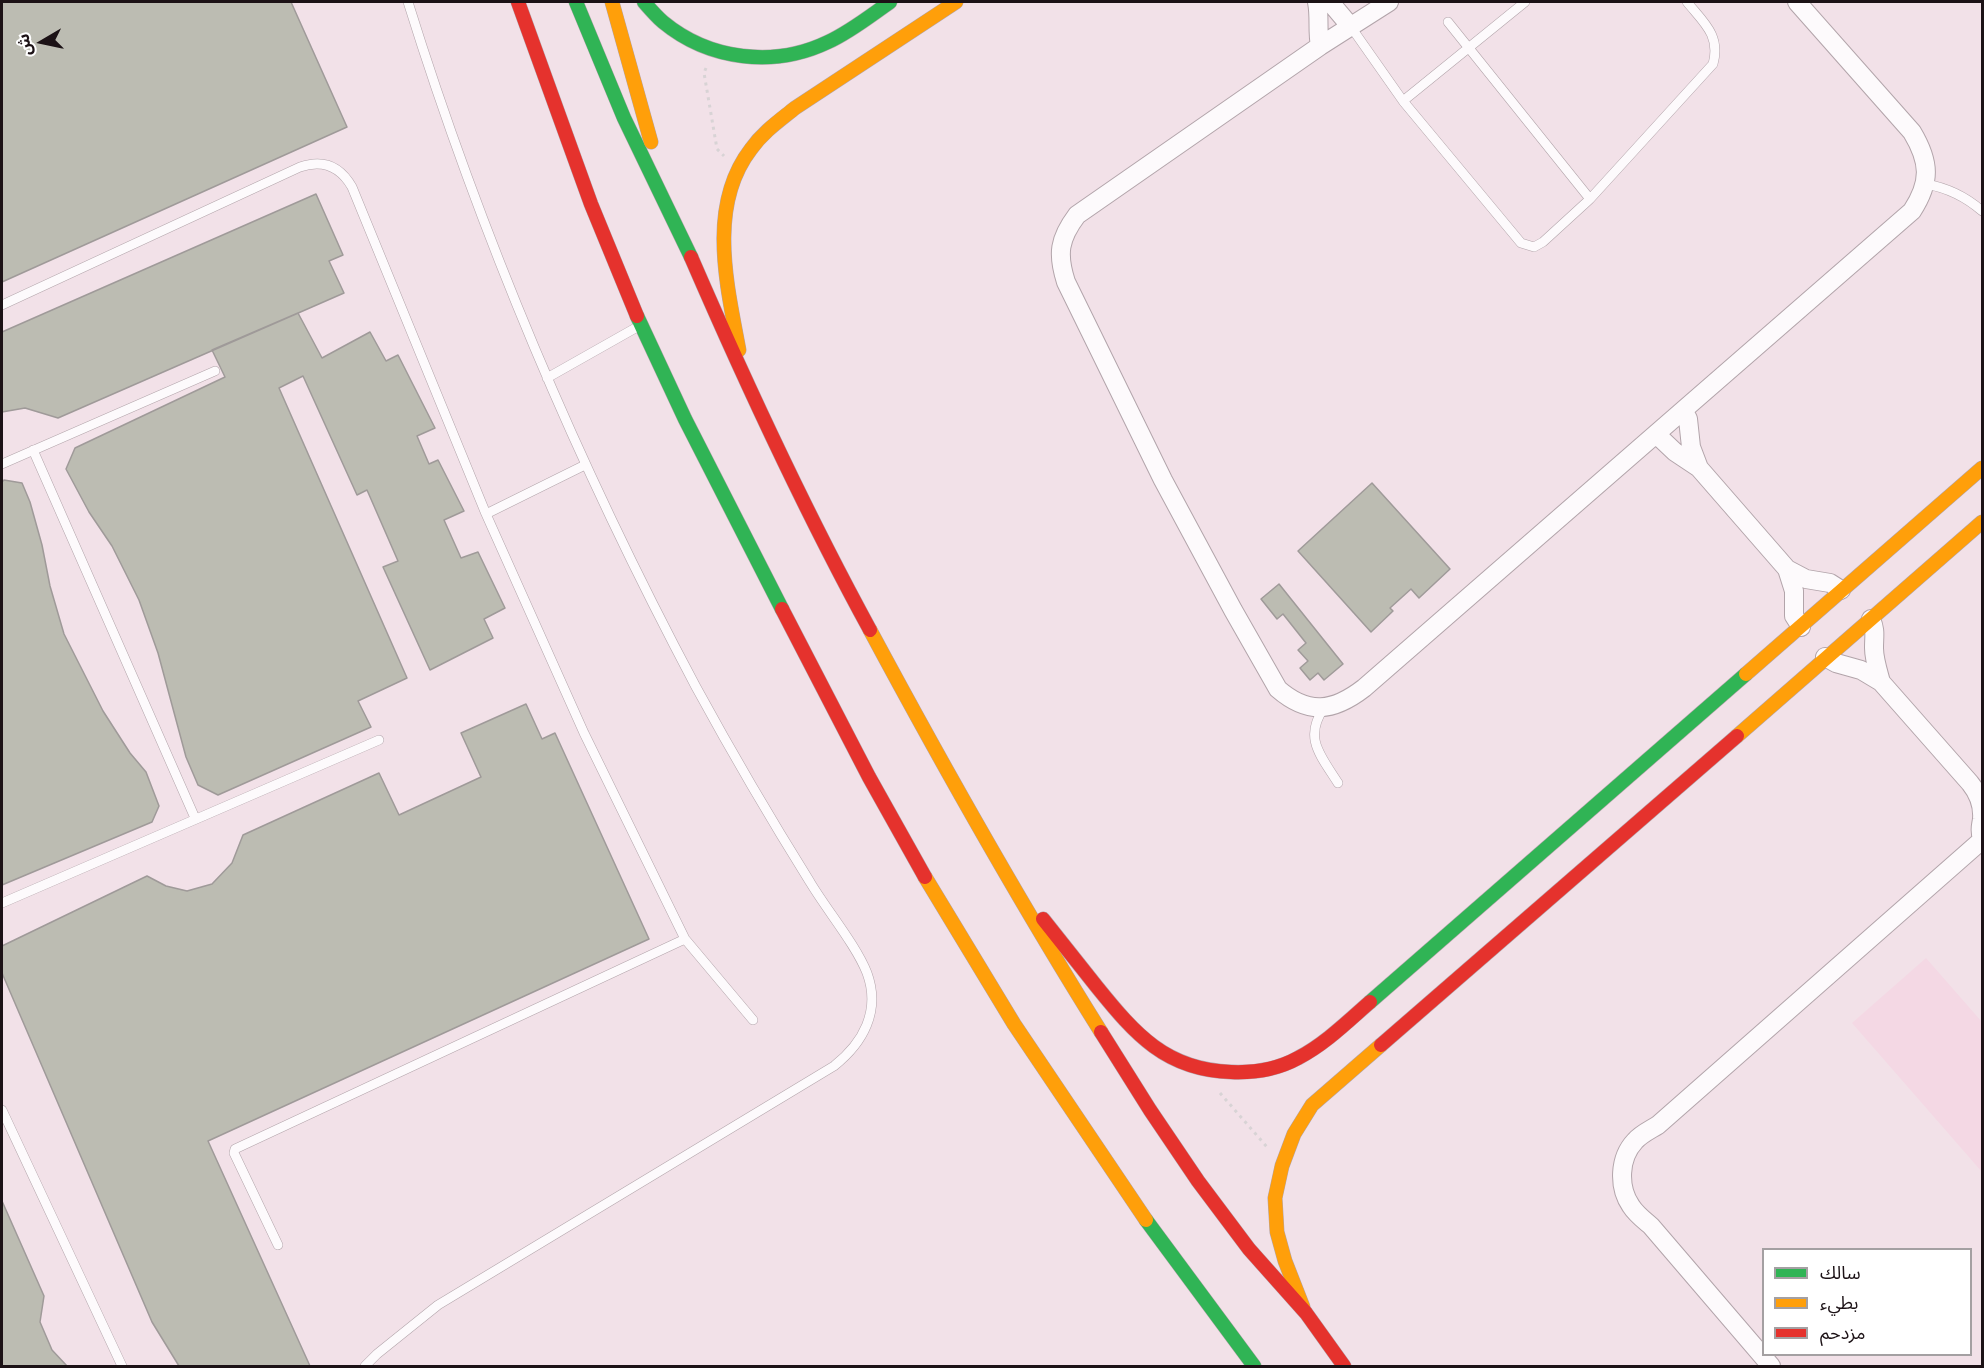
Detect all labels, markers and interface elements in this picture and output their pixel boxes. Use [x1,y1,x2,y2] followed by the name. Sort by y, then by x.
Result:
[12,12,72,72] north arrow
[13,32,36,57] text: ش
[1762,1248,1972,1356] legend
[1820,1261,1861,1284] text: سالك
[1820,1291,1858,1314] text: بطيء
[1820,1321,1865,1344] text: مزدحم

